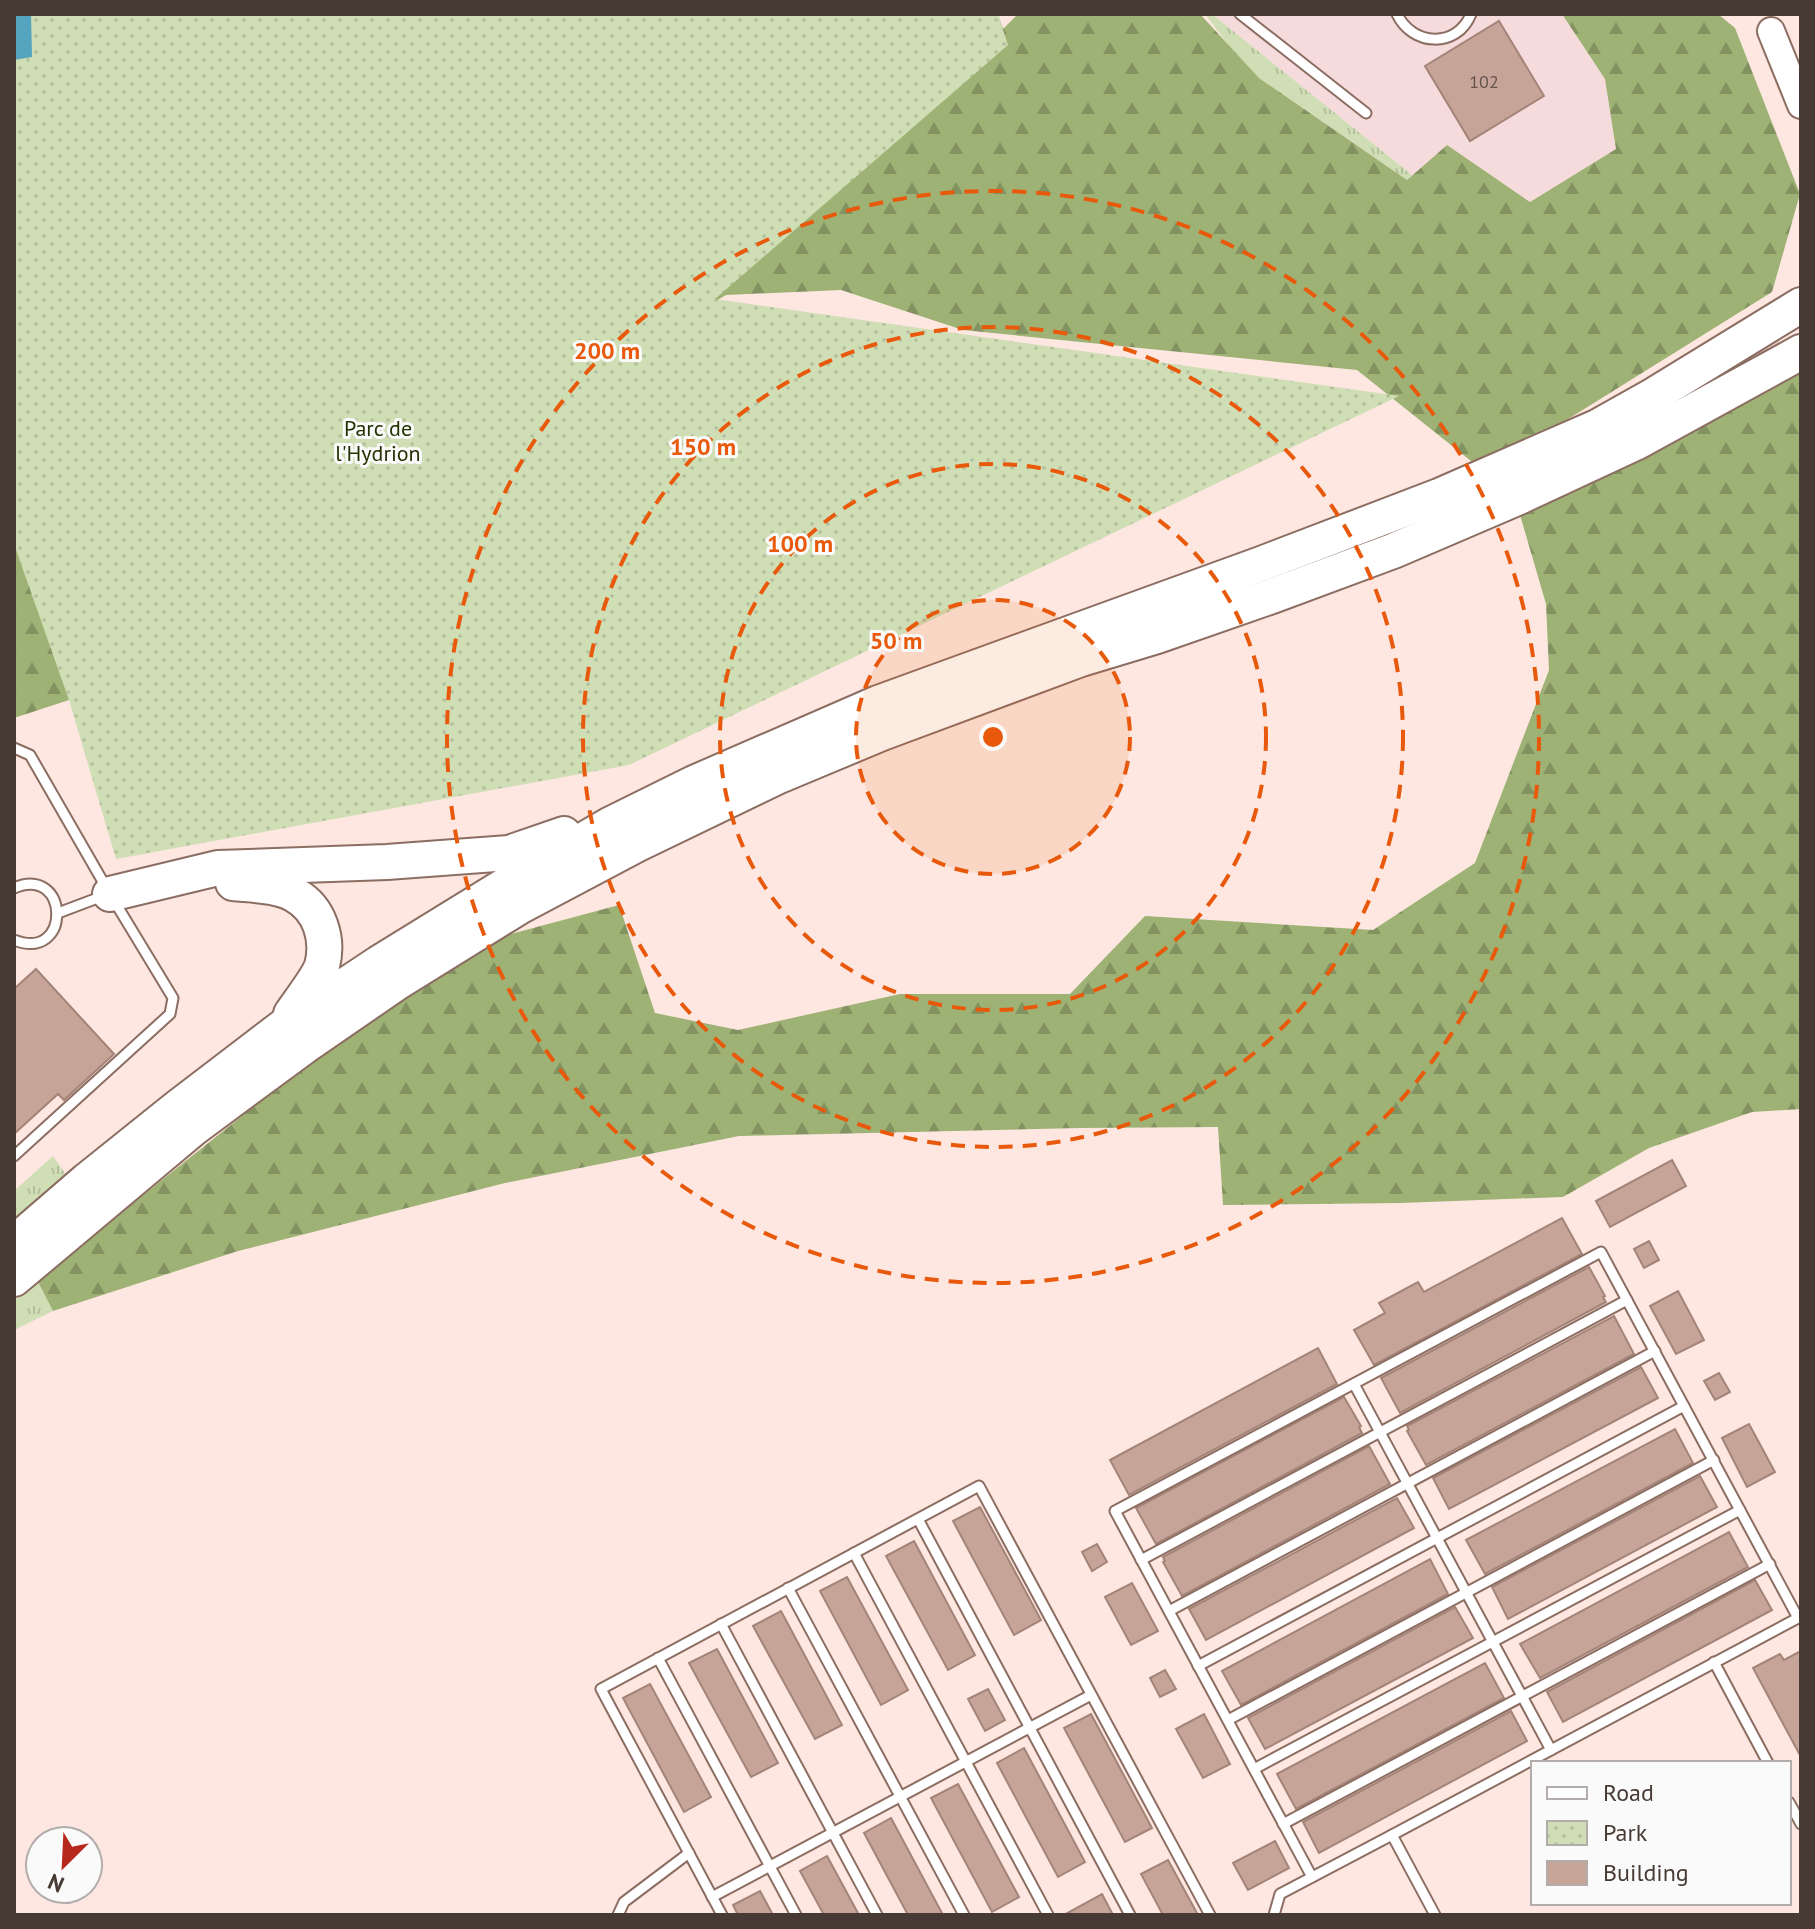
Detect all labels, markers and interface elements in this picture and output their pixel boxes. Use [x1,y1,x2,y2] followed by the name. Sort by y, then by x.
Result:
[1469,70,1499,93] house number: 102
[574,335,640,366] text: 200 m
[335,414,421,467] park label: Parc de l'Hydrion
[670,431,736,462] text: 150 m
[767,528,833,559] text: 100 m
[870,625,922,656] text: 50 m
[979,723,1007,751] centre of rings
[1531,1761,1791,1905] legend
[1603,1777,1654,1808] text: Road
[1603,1817,1648,1848] text: Park
[24,1825,104,1905] north arrow
[1603,1857,1689,1888] text: Building
[44,1868,68,1899] text: N

